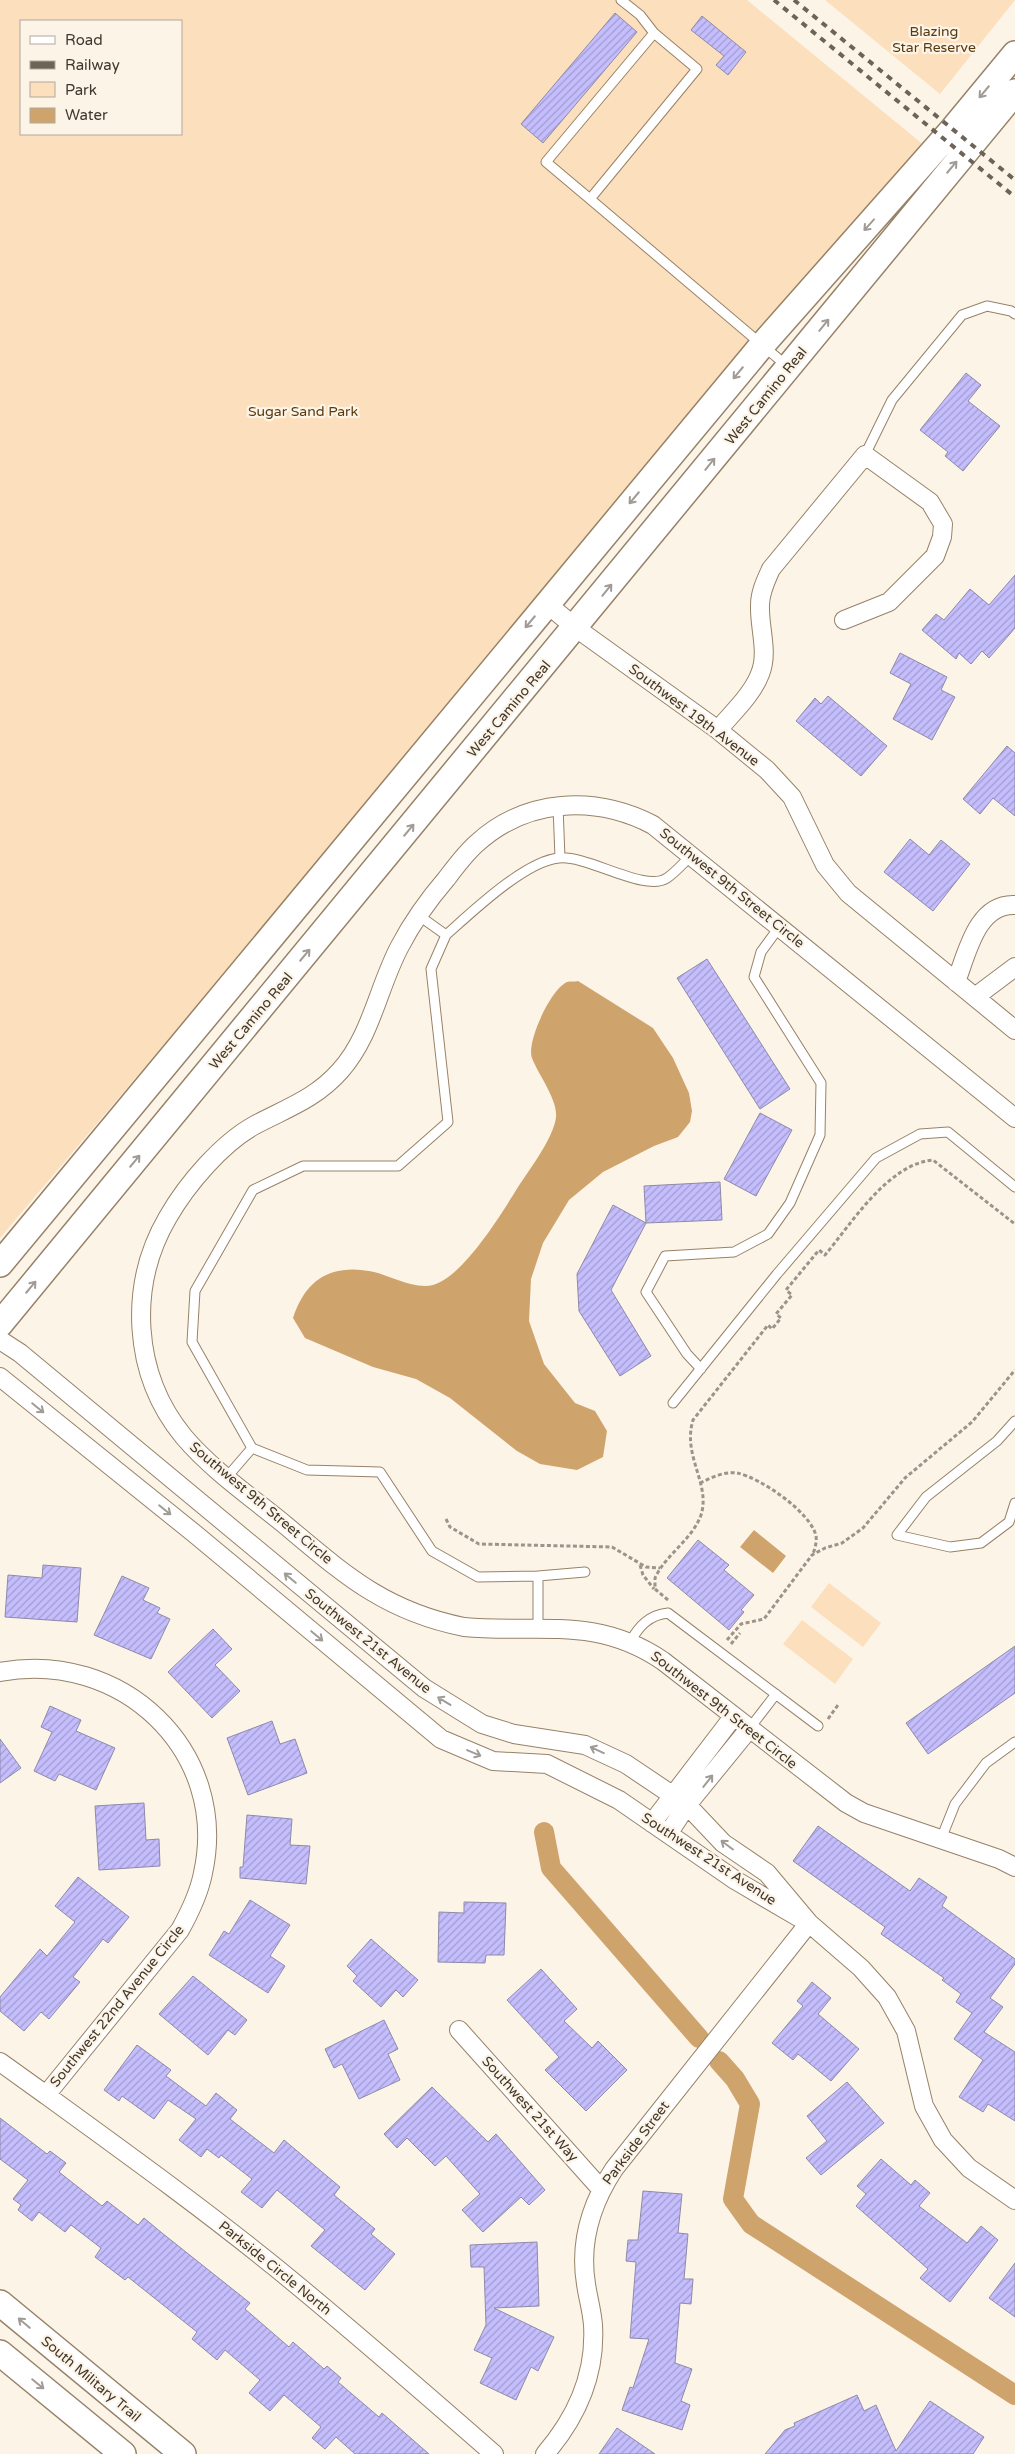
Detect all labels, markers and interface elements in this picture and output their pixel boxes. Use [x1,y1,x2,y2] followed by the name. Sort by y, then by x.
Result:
[20,20,182,135] legend
[892,23,976,56] park label: Blazing Star Reserve
[65,31,103,49] text: Road
[65,56,120,74] text: Railway
[65,81,97,99] text: Park
[979,85,990,98] one-way arrow
[65,106,108,124] text: Water
[947,161,958,174] one-way arrow
[863,218,875,231] one-way arrow
[818,319,829,332] one-way arrow
[721,344,811,448] street label: West Camino Real
[733,366,744,379] one-way arrow
[248,403,358,420] park label: Sugar Sand Park
[704,458,715,471] one-way arrow
[628,491,640,504] one-way arrow
[601,584,612,597] one-way arrow
[524,616,536,629] one-way arrow
[464,657,554,761] street label: West Camino Real
[625,660,763,770] street label: Southwest 19th Avenue
[403,824,414,837] one-way arrow
[656,824,808,952] street label: Southwest 9th Street Circle
[299,949,310,962] one-way arrow
[206,969,296,1073] street label: West Camino Real
[129,1155,140,1168] one-way arrow
[25,1280,37,1293] one-way arrow
[31,1402,44,1413] one-way arrow
[186,1438,336,1568] street label: Southwest 9th Street Circle
[158,1504,171,1515] one-way arrow
[284,1572,297,1583] one-way arrow
[302,1585,435,1697] street label: Southwest 21st Avenue
[310,1630,323,1641] one-way arrow
[647,1648,801,1773] street label: Southwest 9th Street Circle
[438,1695,452,1705] one-way arrow
[590,1745,605,1754] one-way arrow
[466,1749,481,1759] one-way arrow
[702,1775,713,1788] one-way arrow
[638,1809,780,1909] street label: Southwest 21st Avenue
[721,1840,734,1851] one-way arrow
[46,1922,188,2090] street label: Southwest 22nd Avenue Circle
[478,2053,582,2166] street label: Southwest 21st Way
[599,2097,673,2188] street label: Parkside Street
[215,2217,335,2319] street label: Parkside Circle North
[17,2317,30,2328] one-way arrow
[38,2332,144,2426] street label: South Military Trail
[31,2379,44,2390] one-way arrow

